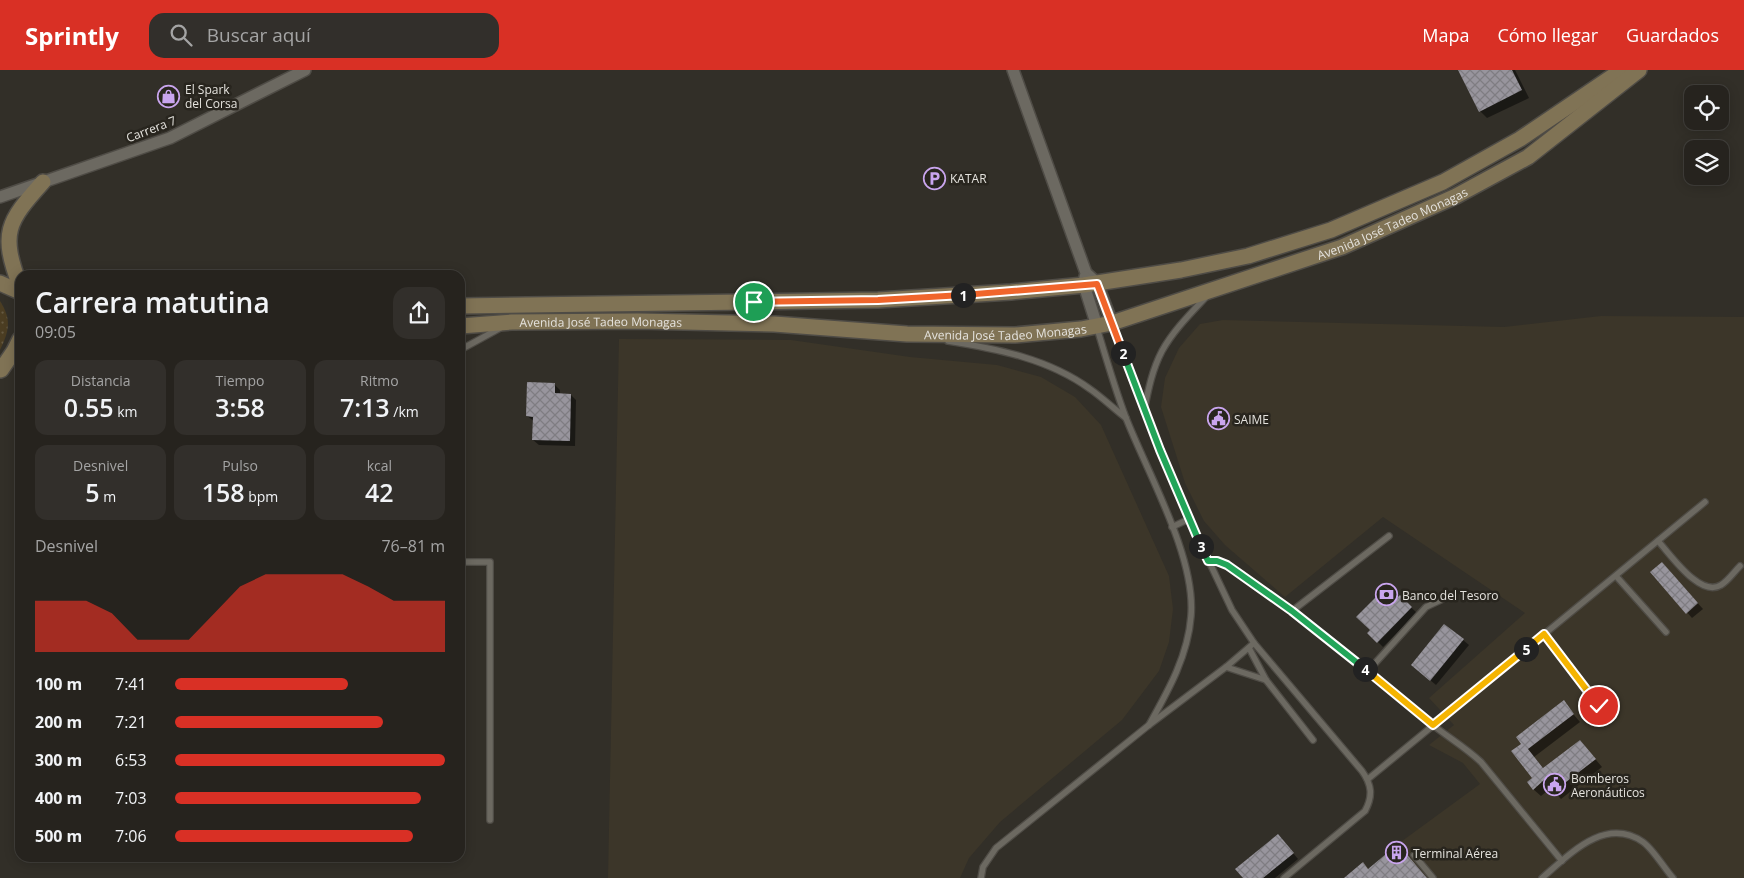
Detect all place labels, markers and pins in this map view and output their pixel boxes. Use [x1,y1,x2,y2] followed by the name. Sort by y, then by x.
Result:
[185,81,237,112] place label: El Spark del Corsa
[157,84,181,108] shop icon: El Spark del Corsa
[922,166,946,190] parking icon: KATAR
[950,170,987,187] place label: KATAR
[733,281,775,323] pin
[950,282,976,308] pin: 1
[1110,340,1136,366] pin: 2
[1206,407,1230,431] public building icon: SAIME
[1234,411,1269,428] place label: SAIME
[1188,534,1214,558] pin: 3
[1374,583,1398,607] bank icon: Banco del Tesoro
[1402,587,1499,604] place label: Banco del Tesoro
[1514,636,1538,662] pin: 5
[1352,656,1378,682] pin: 4
[1578,685,1620,727] pin
[1571,770,1645,801] place label: Bomberos Aeronáuticos
[1543,773,1567,797] public building icon: Bomberos Aeronáuticos
[1385,841,1409,865] building icon: Terminal Aérea
[1413,845,1498,862] place label: Terminal Aérea

